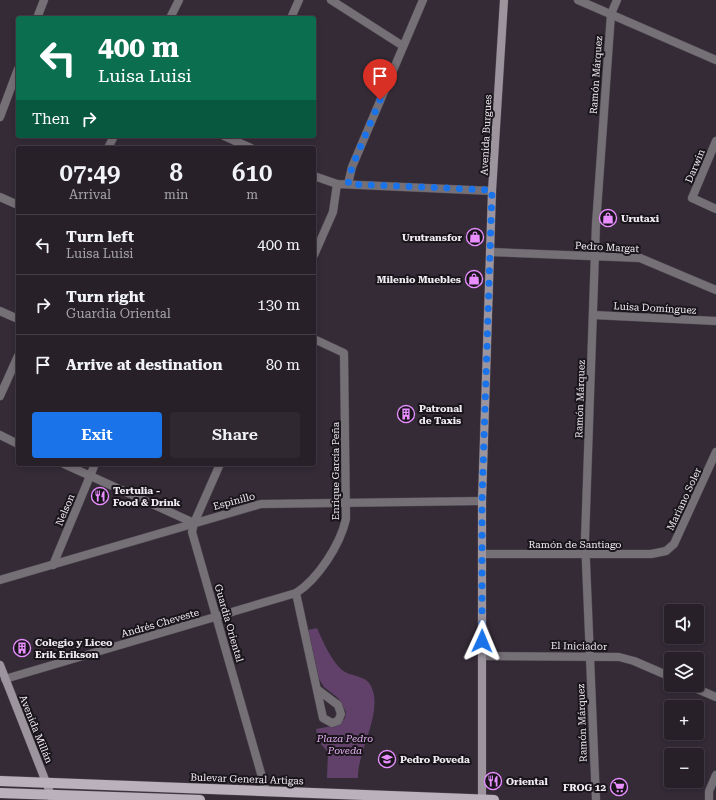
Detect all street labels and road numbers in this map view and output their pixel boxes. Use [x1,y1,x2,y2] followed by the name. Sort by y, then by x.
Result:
[588,35,604,114] street label: Ramón Márquez
[478,94,494,176] street label: Avenida Burgues
[683,147,707,184] street label: Darwin
[575,240,640,254] street label: Pedro Margat
[613,300,697,316] street label: Luisa Domínguez
[573,359,587,438] street label: Ramón Márquez
[330,421,341,520] street label: Enrique García Peña
[665,466,703,532] street label: Mariano Soler
[212,490,256,512] street label: Espinillo
[53,492,77,528] street label: Nelson
[529,539,622,550] street label: Ramón de Santiago
[213,583,245,663] street label: Guardia Oriental
[120,606,201,639] street label: Andrés Cheveste
[551,640,607,652] street label: El Iniciador
[575,683,589,762] street label: Ramón Márquez
[17,693,55,765] street label: Avenida Millán
[190,772,304,786] street label: Bulevar General Artigas

